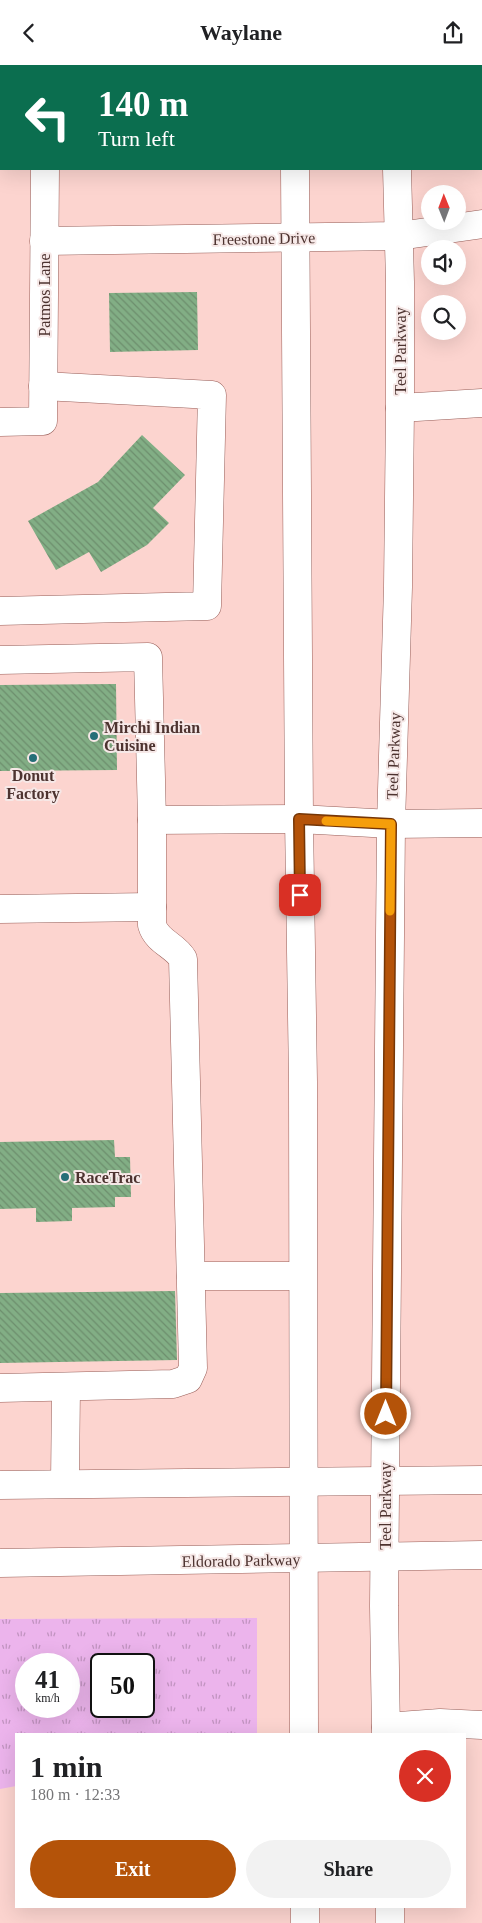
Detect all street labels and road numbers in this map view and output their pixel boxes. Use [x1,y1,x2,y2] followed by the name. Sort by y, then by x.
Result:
[213,229,315,248] street label: Freestone Drive
[36,253,53,337] street label: Patmos Lane
[392,307,410,395] street label: Teel Parkway
[383,712,405,800] street label: Teel Parkway
[377,1462,395,1550] street label: Teel Parkway
[182,1551,300,1571] street label: Eldorado Parkway

